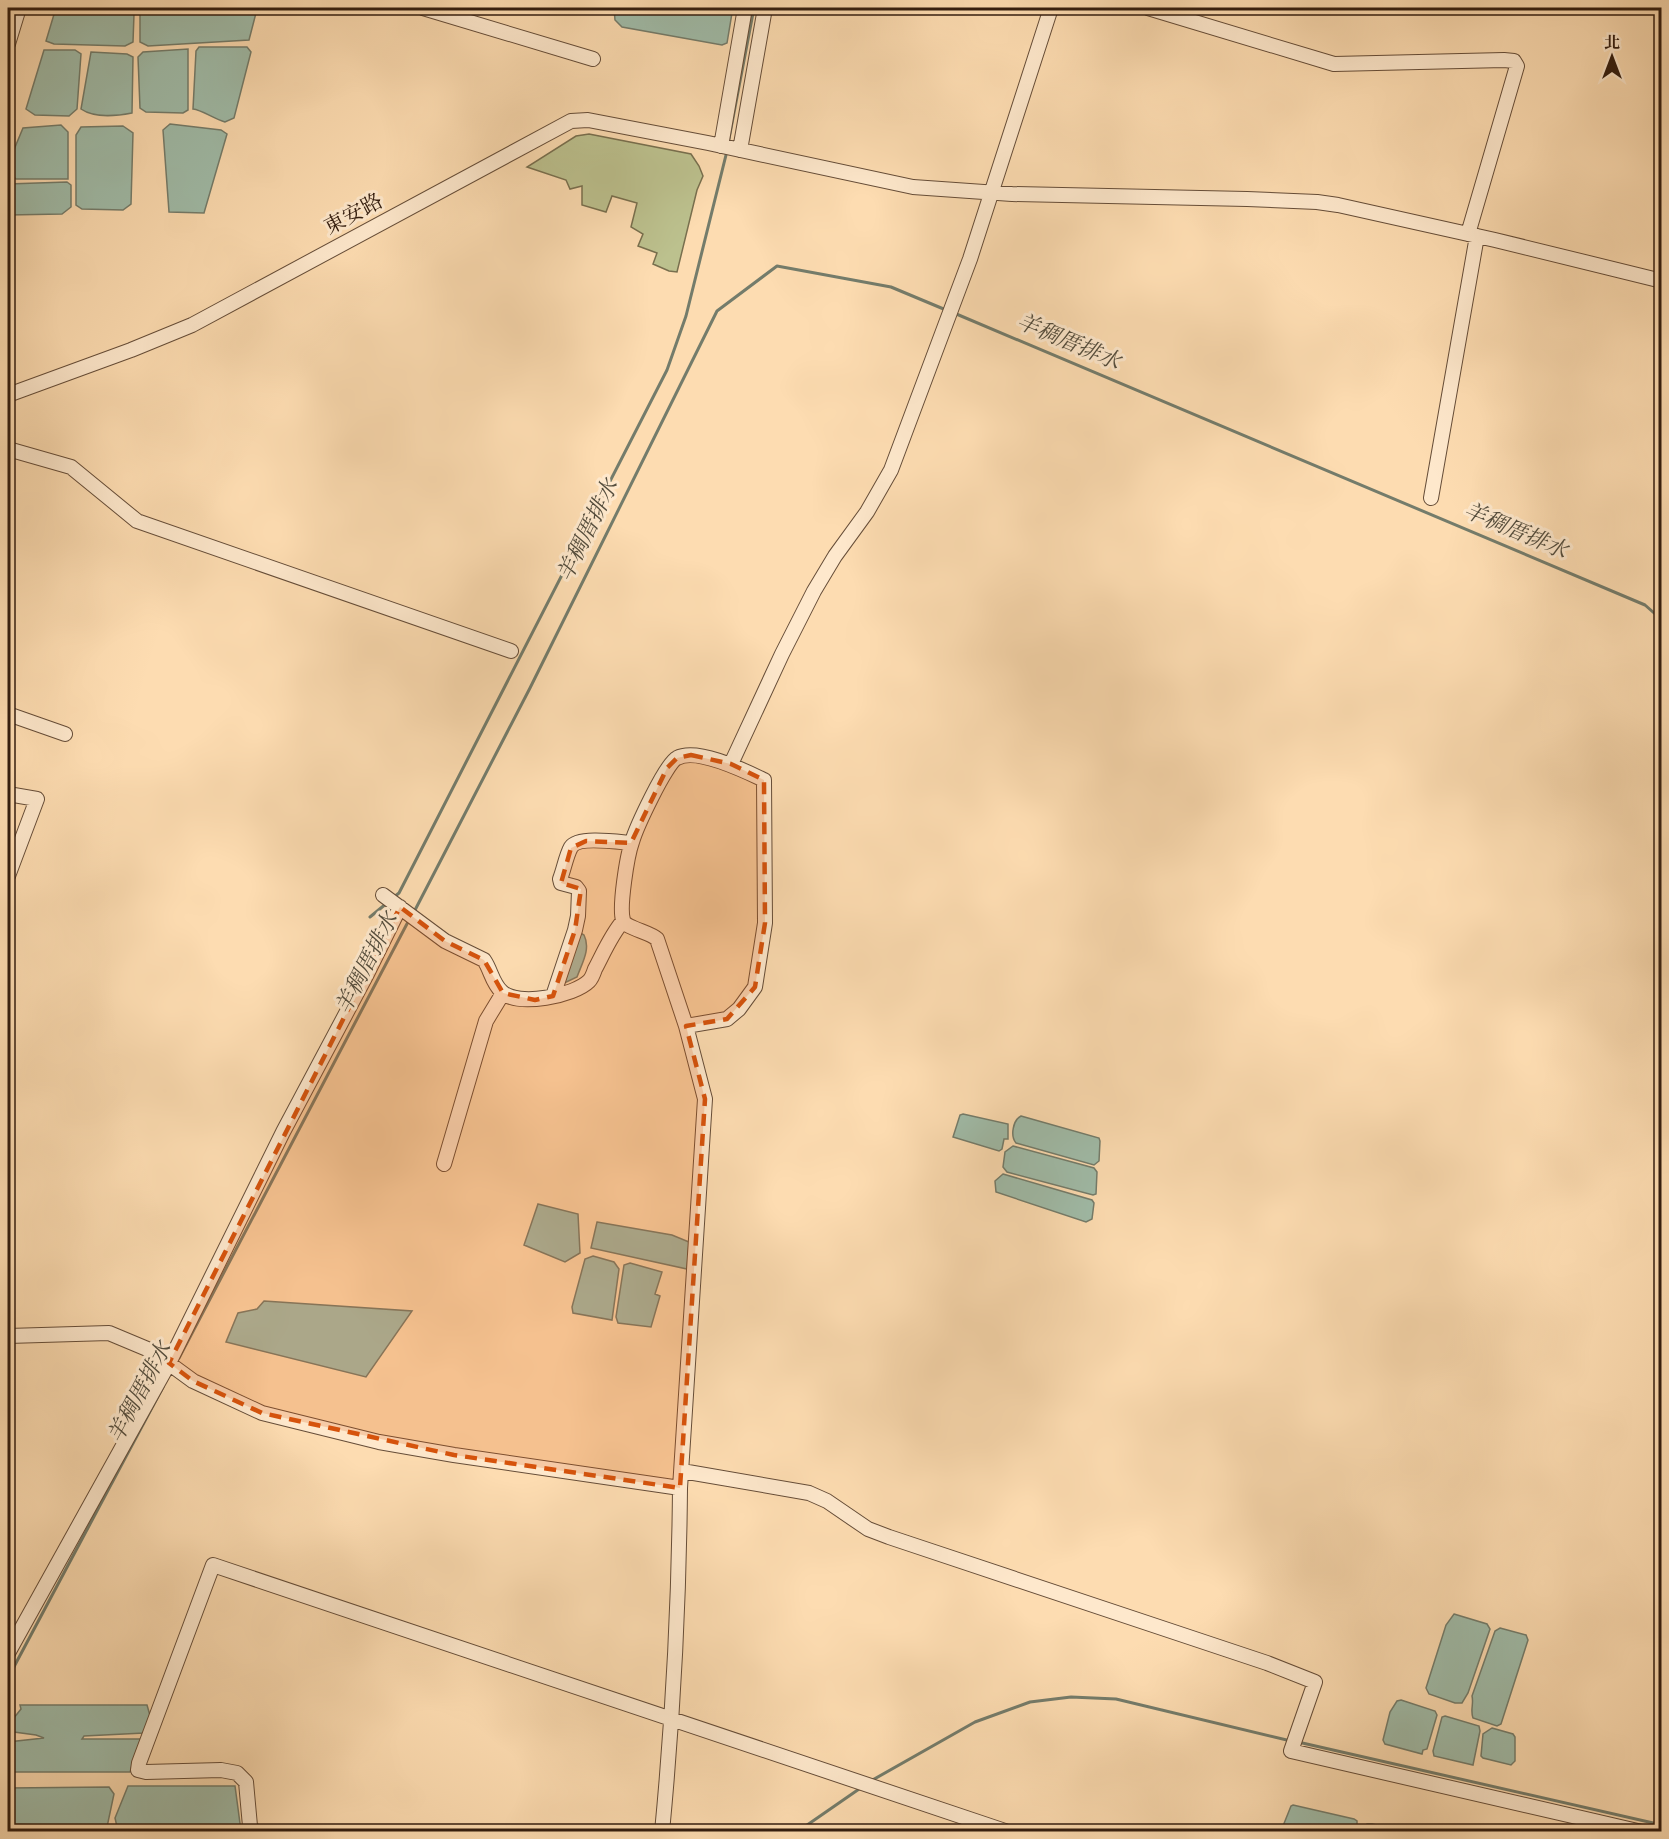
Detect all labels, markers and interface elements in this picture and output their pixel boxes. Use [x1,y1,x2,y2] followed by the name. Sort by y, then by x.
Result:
[1582,27,1642,87] north arrow
[1604,33,1620,55] text: 北
[319,187,389,243] street label: 東安路
[1011,307,1127,380] water label: 羊稠厝排水
[551,473,628,587] water label: 羊稠厝排水
[1458,496,1574,569] water label: 羊稠厝排水
[329,906,408,1020] water label: 羊稠厝排水
[101,1335,181,1449] water label: 羊稠厝排水

